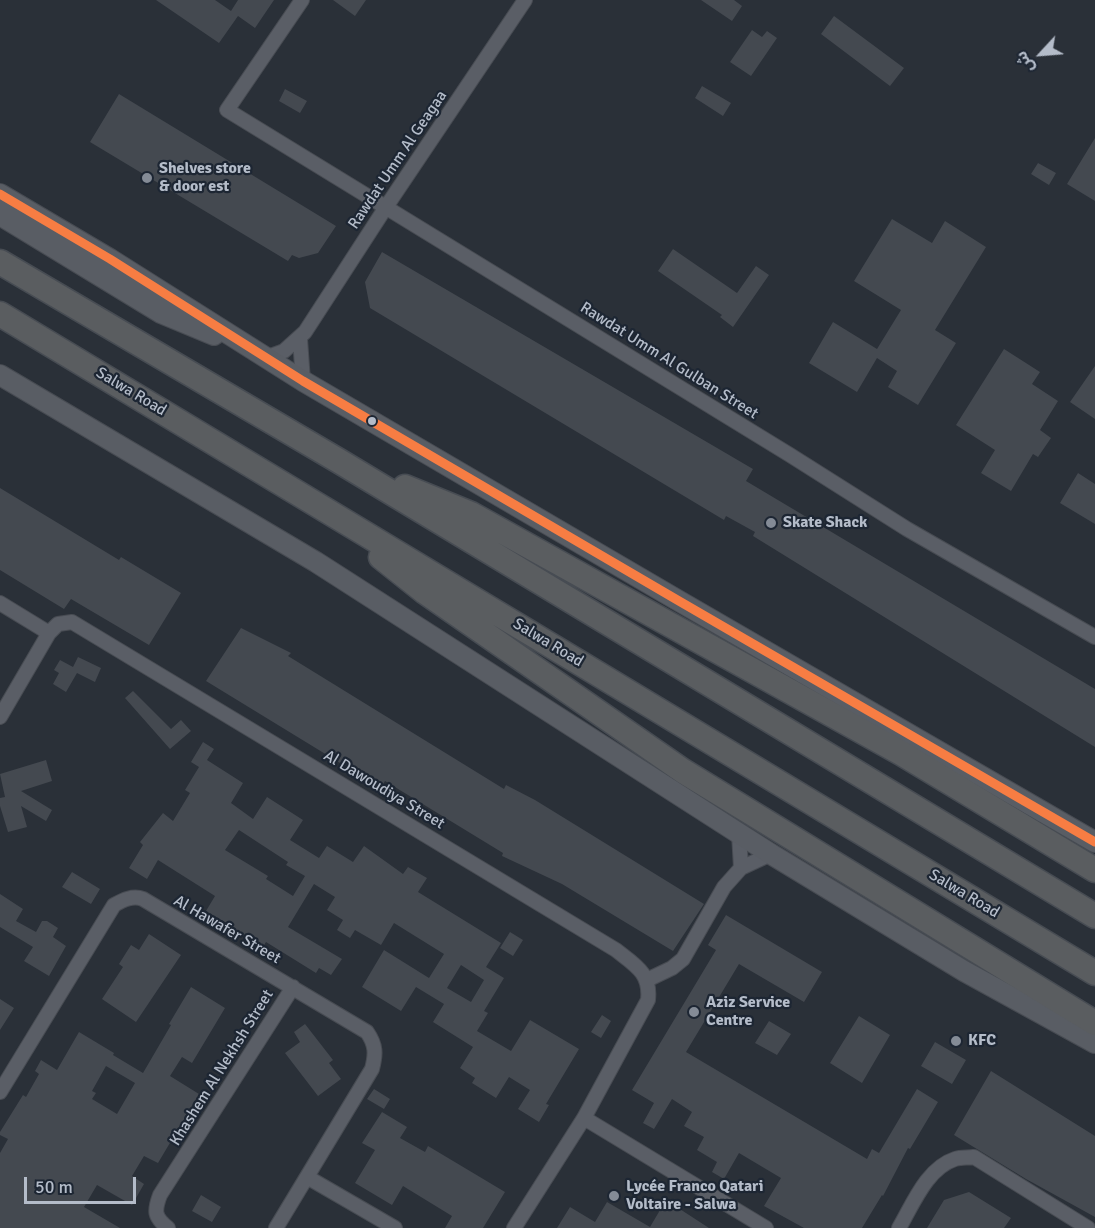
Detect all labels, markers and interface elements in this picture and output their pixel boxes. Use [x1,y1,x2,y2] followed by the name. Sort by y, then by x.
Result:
[1011,24,1071,84] north arrow
[1011,48,1039,76] text: ش
[344,87,452,233] street label: Rawdat Umm Al Geagaa
[159,159,251,197] place label: Shelves store & door est
[140,171,154,185] marker: Shelves store & door est
[576,298,762,424] street label: Rawdat Umm Al Gulban Street
[92,363,170,421] street label: Salwa Road
[366,415,378,427] unlabelled marker
[783,513,867,533] place label: Skate Shack
[764,516,778,530] marker: Skate Shack
[509,614,587,672] street label: Salwa Road
[320,746,448,834] street label: Al Dawoudiya Street
[925,865,1003,923] street label: Salwa Road
[170,892,284,968] street label: Al Hawafer Street
[166,986,278,1150] street label: Khashem Al Nekhsh Street
[706,993,790,1031] place label: Aziz Service Centre
[687,1005,701,1019] marker: Aziz Service Centre
[968,1031,996,1051] place label: KFC
[949,1034,963,1048] marker: KFC
[27,1165,140,1203] scale bar
[35,1176,73,1198] text: 50 m
[626,1177,764,1215] place label: Lycée Franco Qatari Voltaire - Salwa
[607,1189,621,1203] marker: Lycée Franco Qatari Voltaire - Salwa

